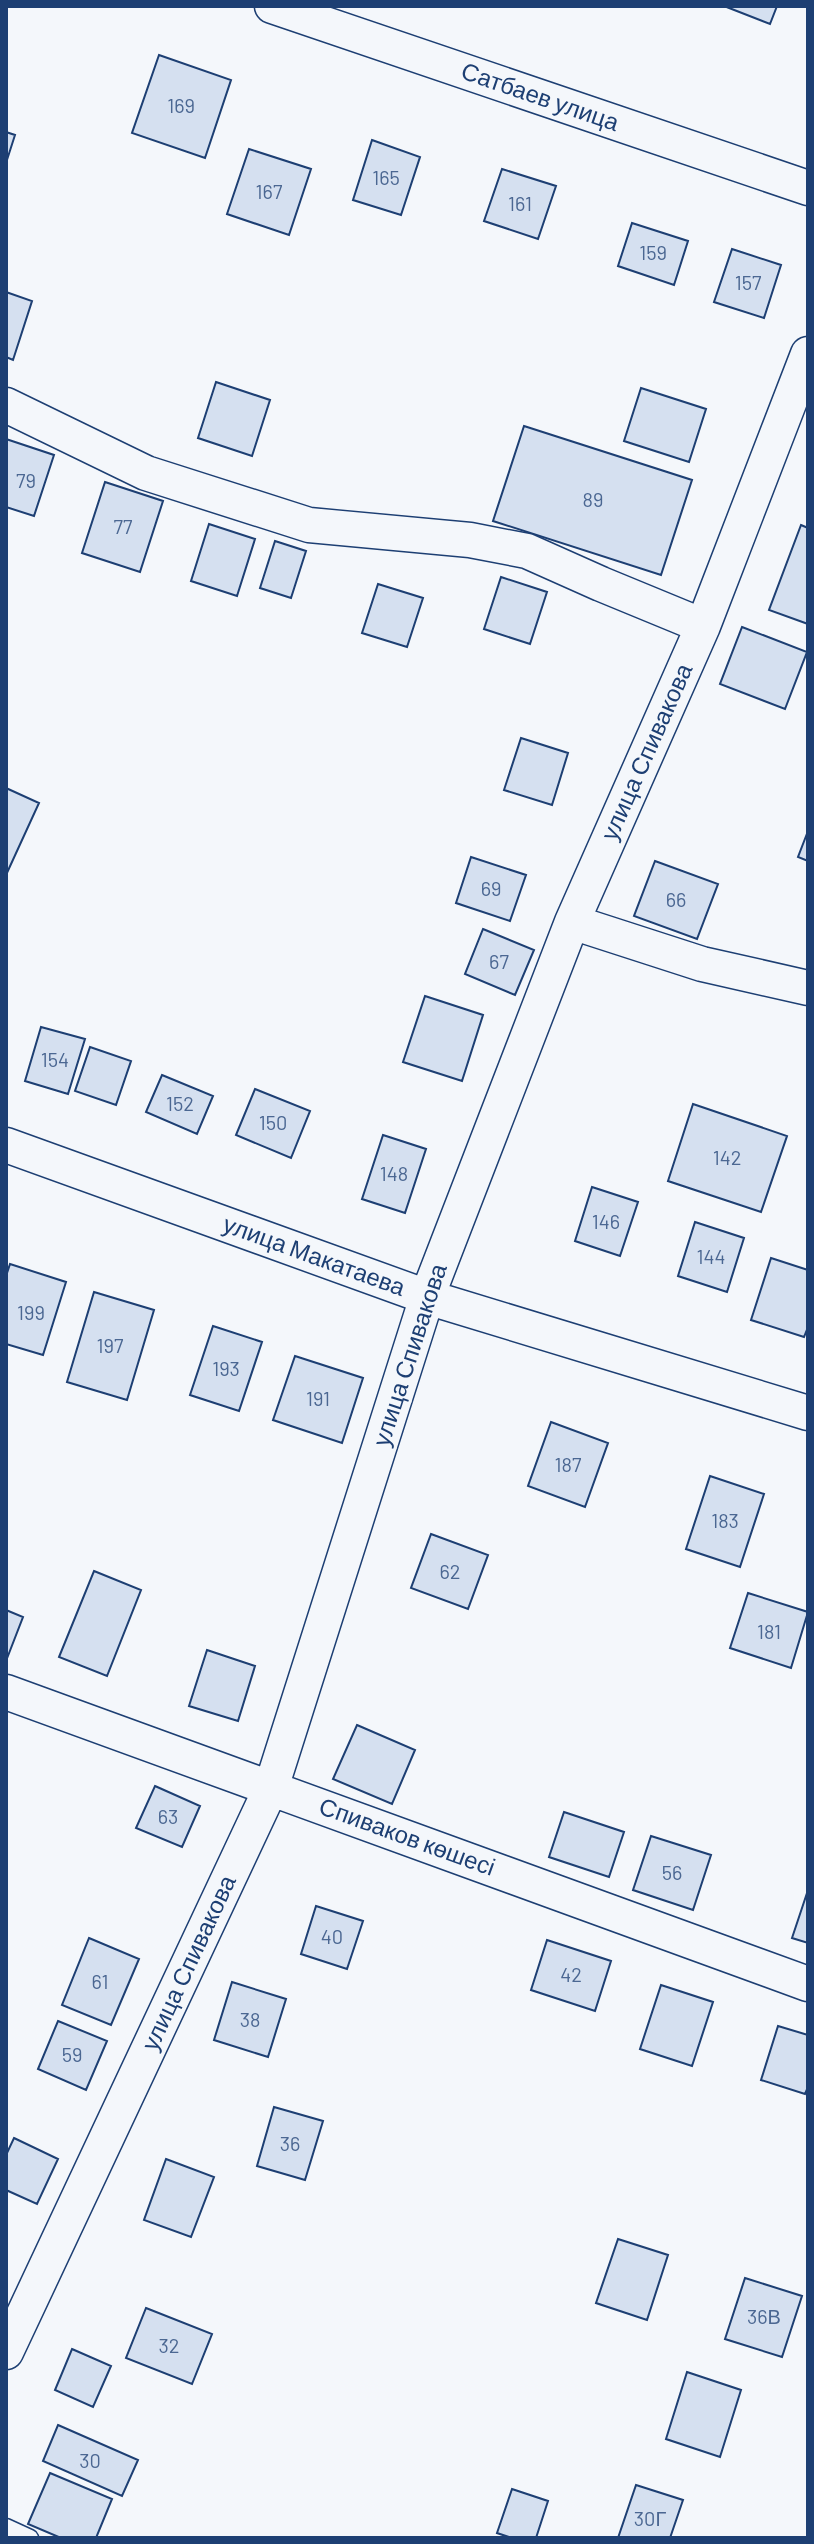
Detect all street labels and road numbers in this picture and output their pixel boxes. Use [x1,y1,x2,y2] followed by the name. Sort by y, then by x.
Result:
[458,55,624,136] street label: Сатбаев улица
[594,658,698,844] street label: улица Спивакова
[220,1208,410,1301] street label: улица Макатаева
[365,1259,452,1450] street label: улица Спивакова
[316,1790,499,1881] street label: Спиваков көшесі
[134,1869,241,2055] street label: улица Спивакова

